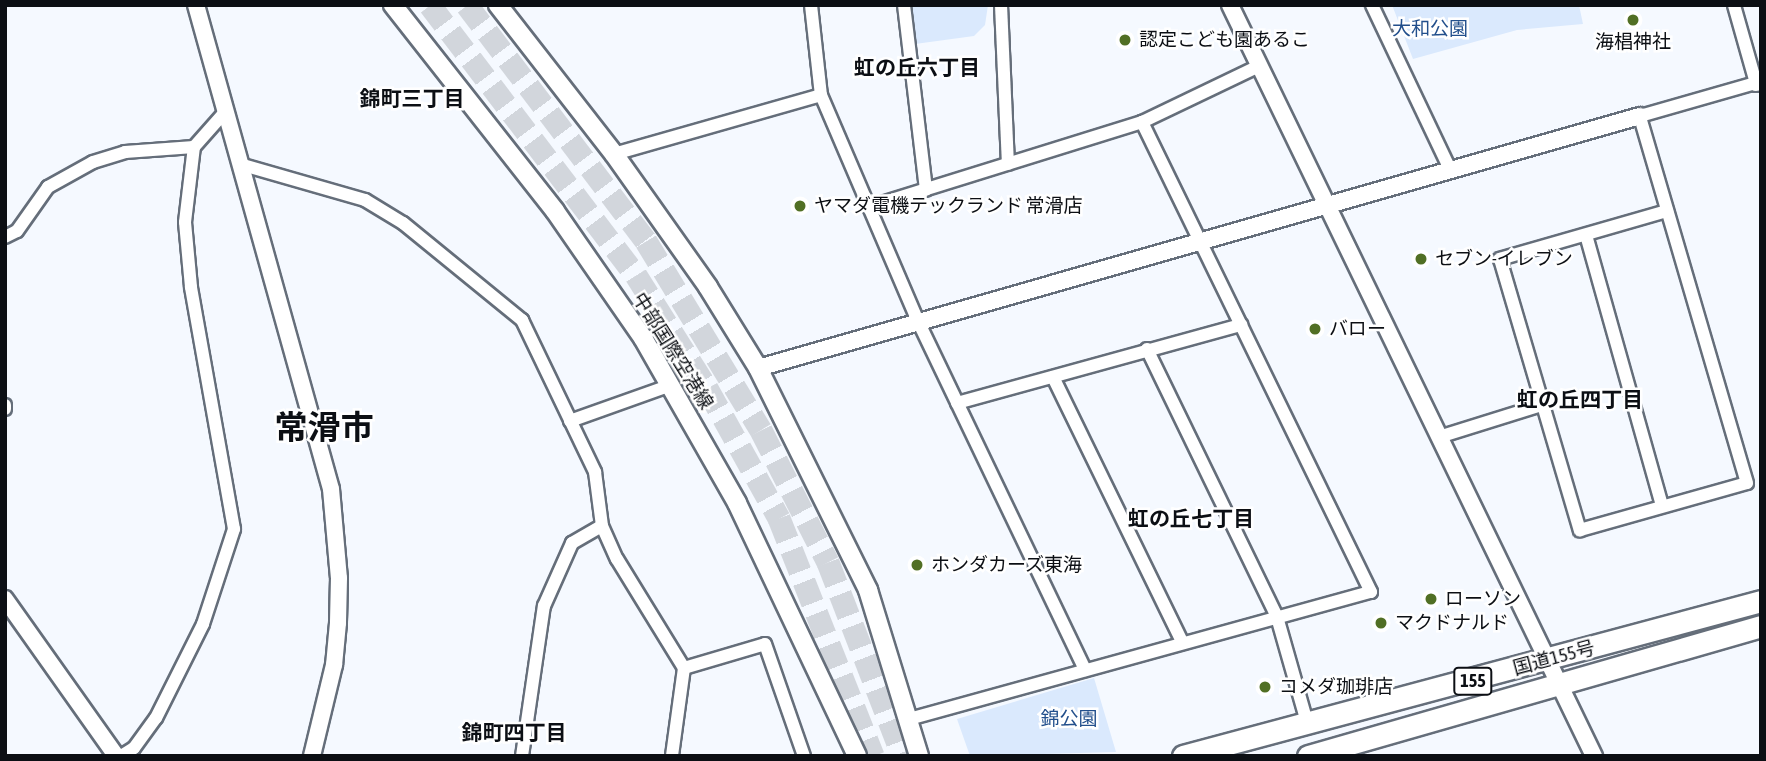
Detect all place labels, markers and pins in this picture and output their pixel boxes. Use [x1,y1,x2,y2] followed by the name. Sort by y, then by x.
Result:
[1625,12,1641,28] marker: 海椙神社
[1139,29,1310,51] place label: 認定こども園あるこ
[1595,31,1671,53] place label: 海椙神社
[1117,32,1133,48] marker: 認定こども園あるこ
[814,195,1083,217] place label: ヤマダ電機テックランド 常滑店
[792,198,808,214] marker: ヤマダ電機テックランド 常滑店
[1435,248,1573,270] place label: セブン-イレブン
[1413,251,1429,267] marker: セブン-イレブン
[1329,318,1386,340] place label: バロー
[1307,321,1323,337] marker: バロー
[931,554,1083,576] place label: ホンダカーズ東海
[909,557,925,573] marker: ホンダカーズ東海
[1445,588,1521,610] place label: ローソン
[1423,591,1439,607] marker: ローソン
[1395,612,1509,634] place label: マクドナルド
[1373,615,1389,631] marker: マクドナルド
[1279,676,1393,698] place label: コメダ珈琲店
[1257,679,1273,695] marker: コメダ珈琲店

